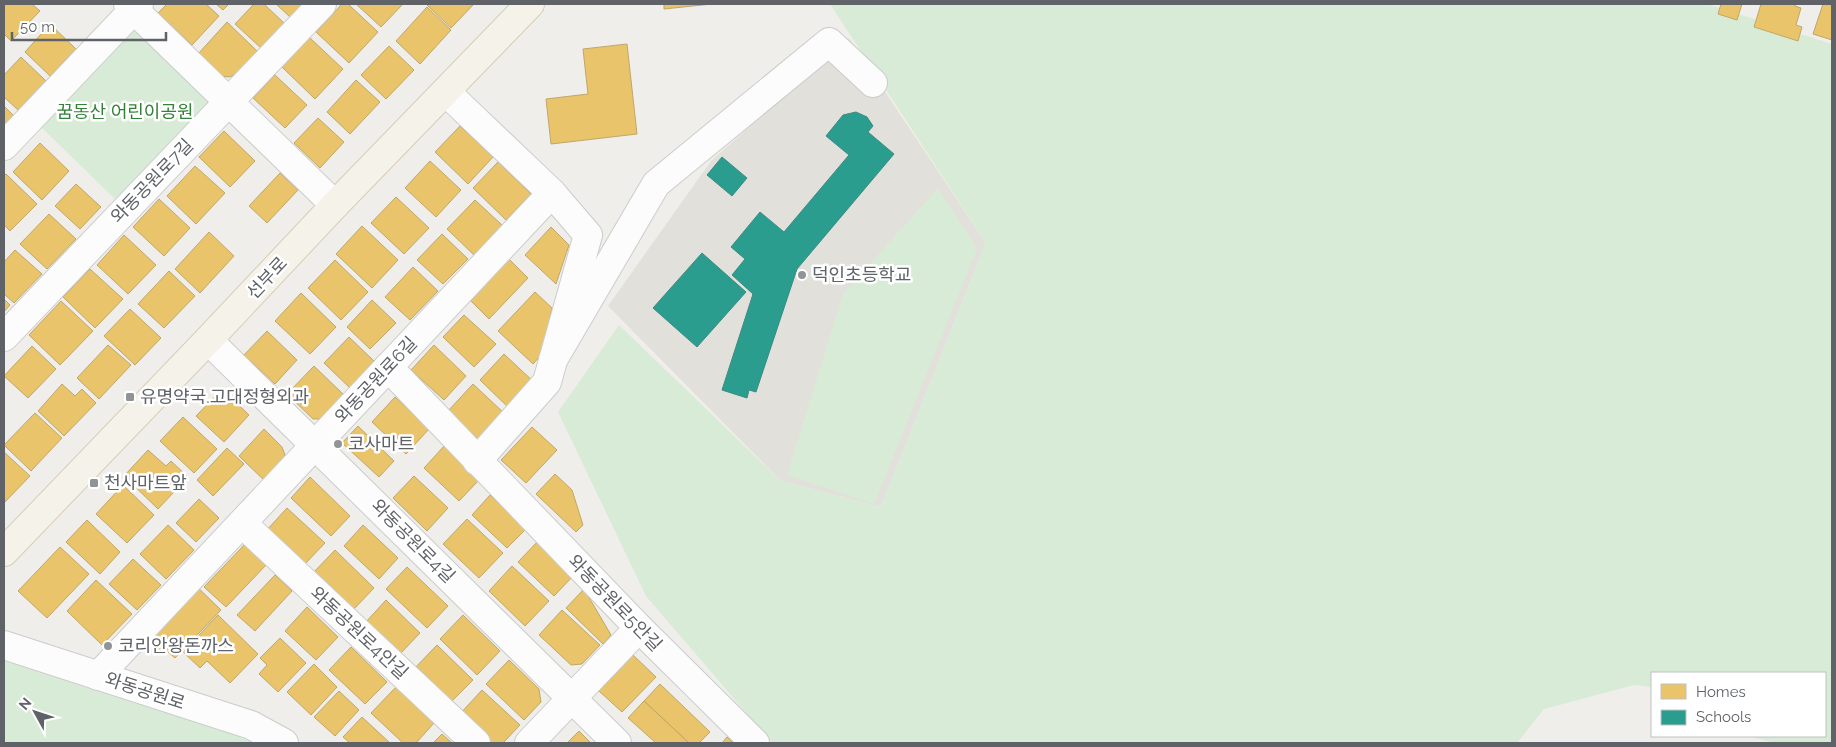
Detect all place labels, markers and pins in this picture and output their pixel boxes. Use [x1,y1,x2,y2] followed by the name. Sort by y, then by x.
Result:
[812,264,911,285] place label: 덕인초등학교
[796,269,808,281] marker: 덕인초등학교
[140,386,309,407] place label: 유명약국.고대정형외과
[124,391,136,403] marker: 유명약국.고대정형외과
[348,433,414,454] place label: 코사마트
[332,438,344,450] marker: 코사마트
[104,472,187,493] place label: 천사마트앞
[88,477,100,489] marker: 천사마트앞
[118,635,234,656] place label: 코리안왕돈까스
[102,640,114,652] marker: 코리안왕돈까스

